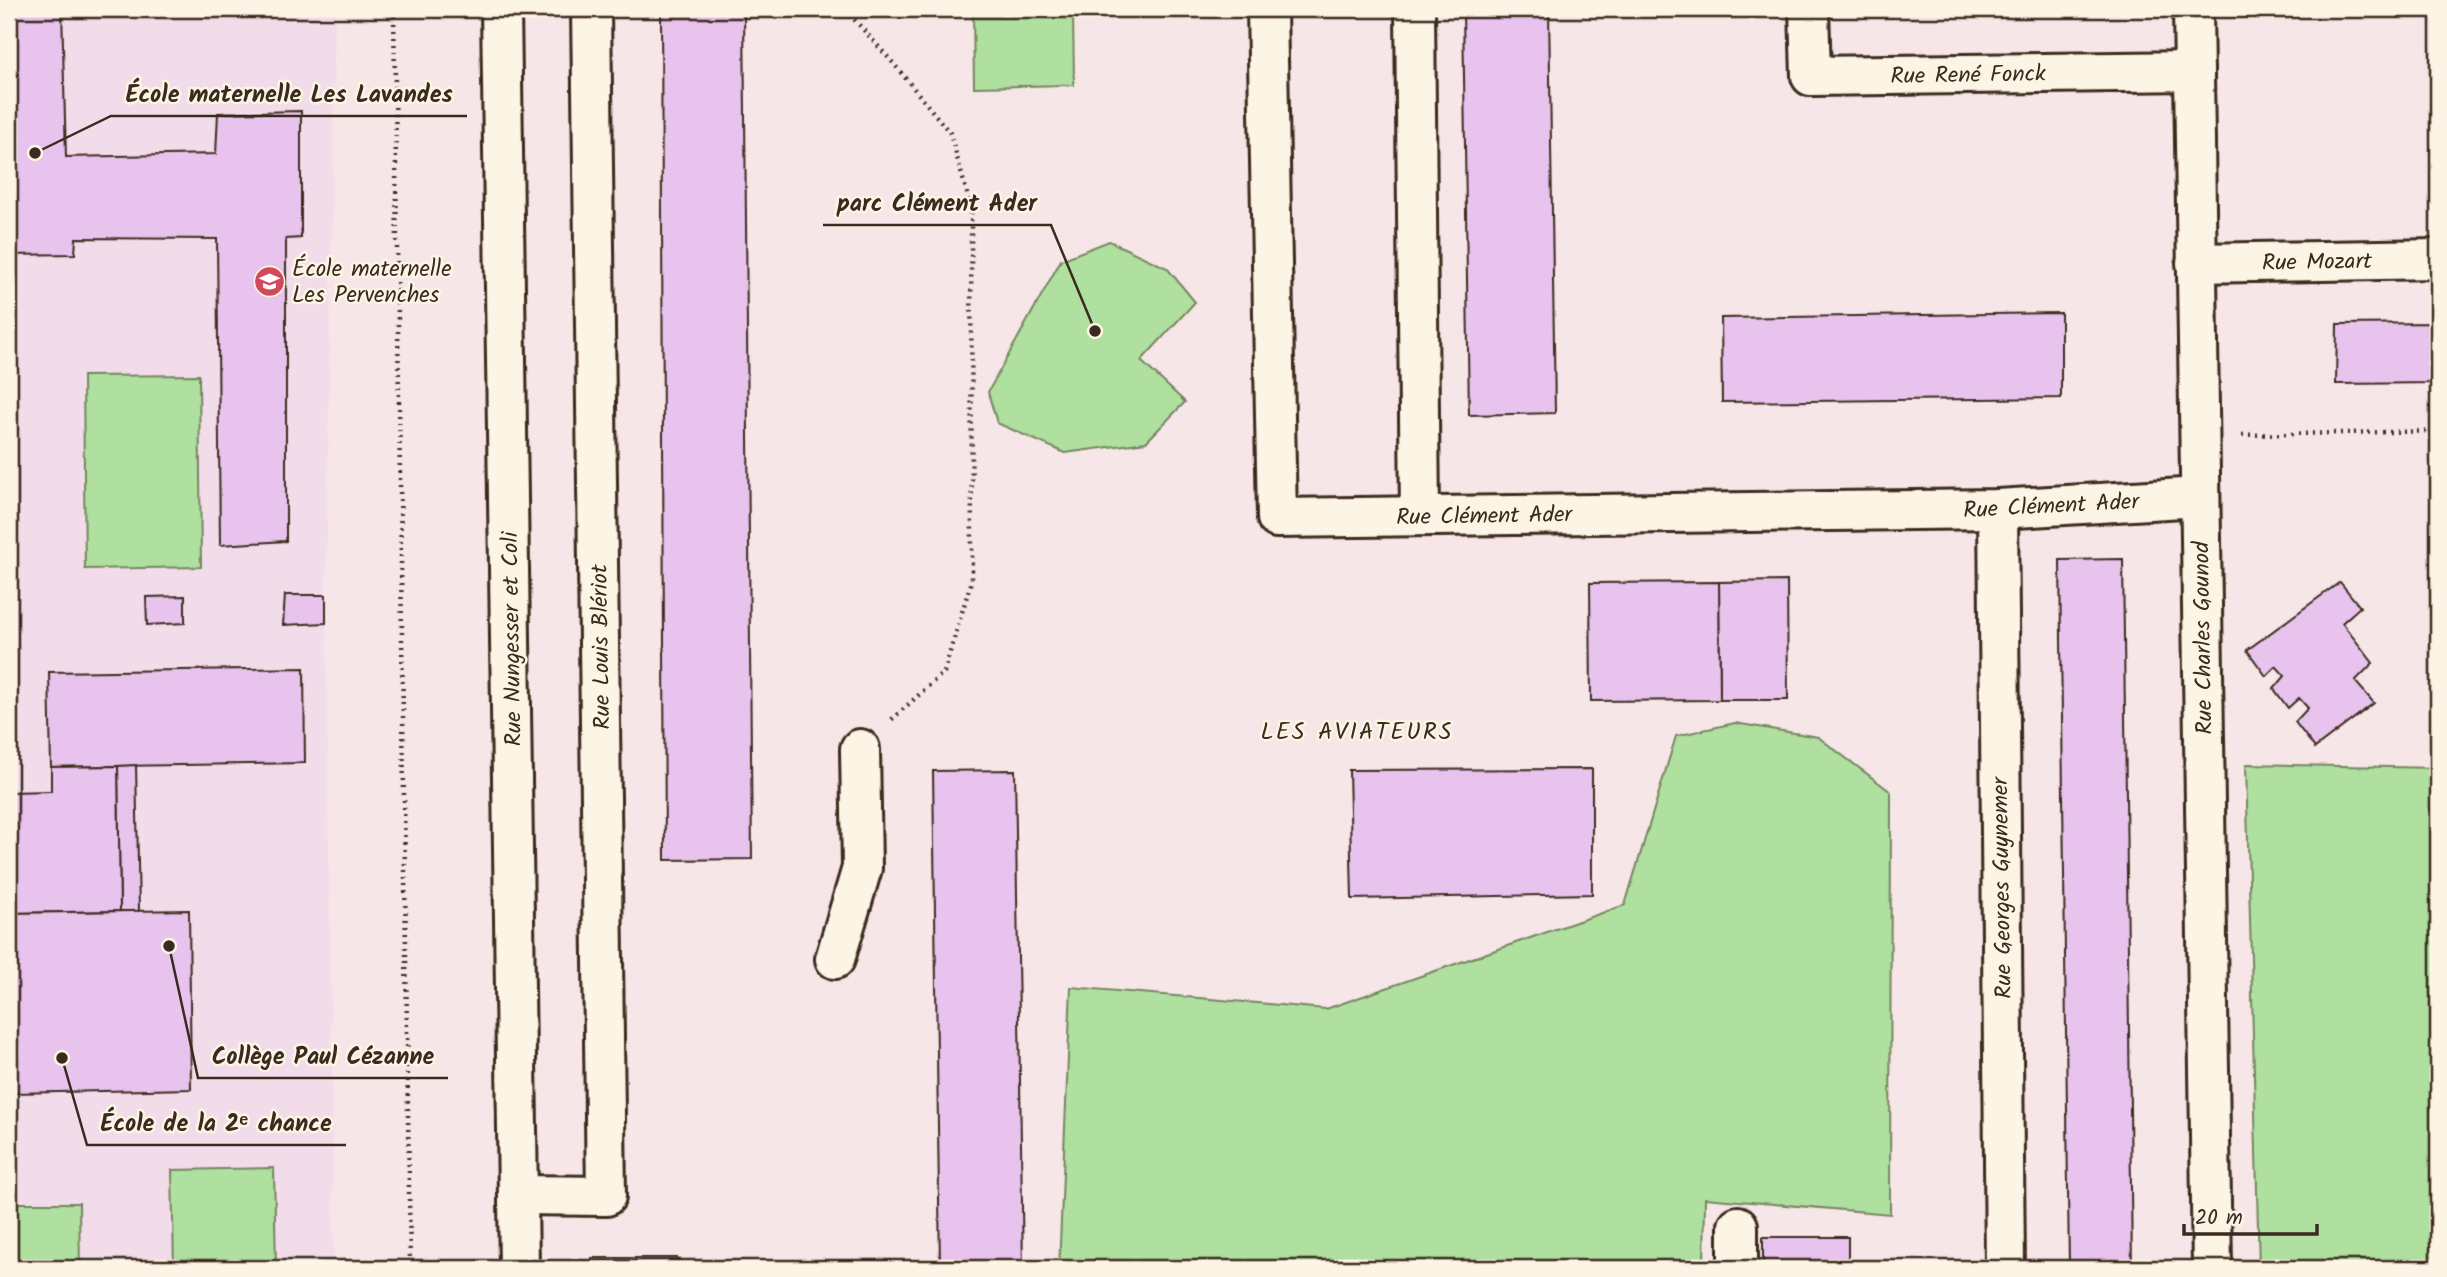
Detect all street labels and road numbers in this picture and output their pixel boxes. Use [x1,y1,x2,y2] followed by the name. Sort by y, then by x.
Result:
[1890,57,2046,95] street label: Rue René Fonck
[2262,244,2373,282] street label: Rue Mozart
[1962,484,2141,530] street label: Rue Clément Ader
[1396,497,1574,537] street label: Rue Clément Ader
[493,530,533,747] street label: Rue Nungesser et Coli
[2184,541,2224,735] street label: Rue Charles Gounod
[583,563,621,730] street label: Rue Louis Blériot
[1983,775,2023,999] street label: Rue Georges Guynemer

